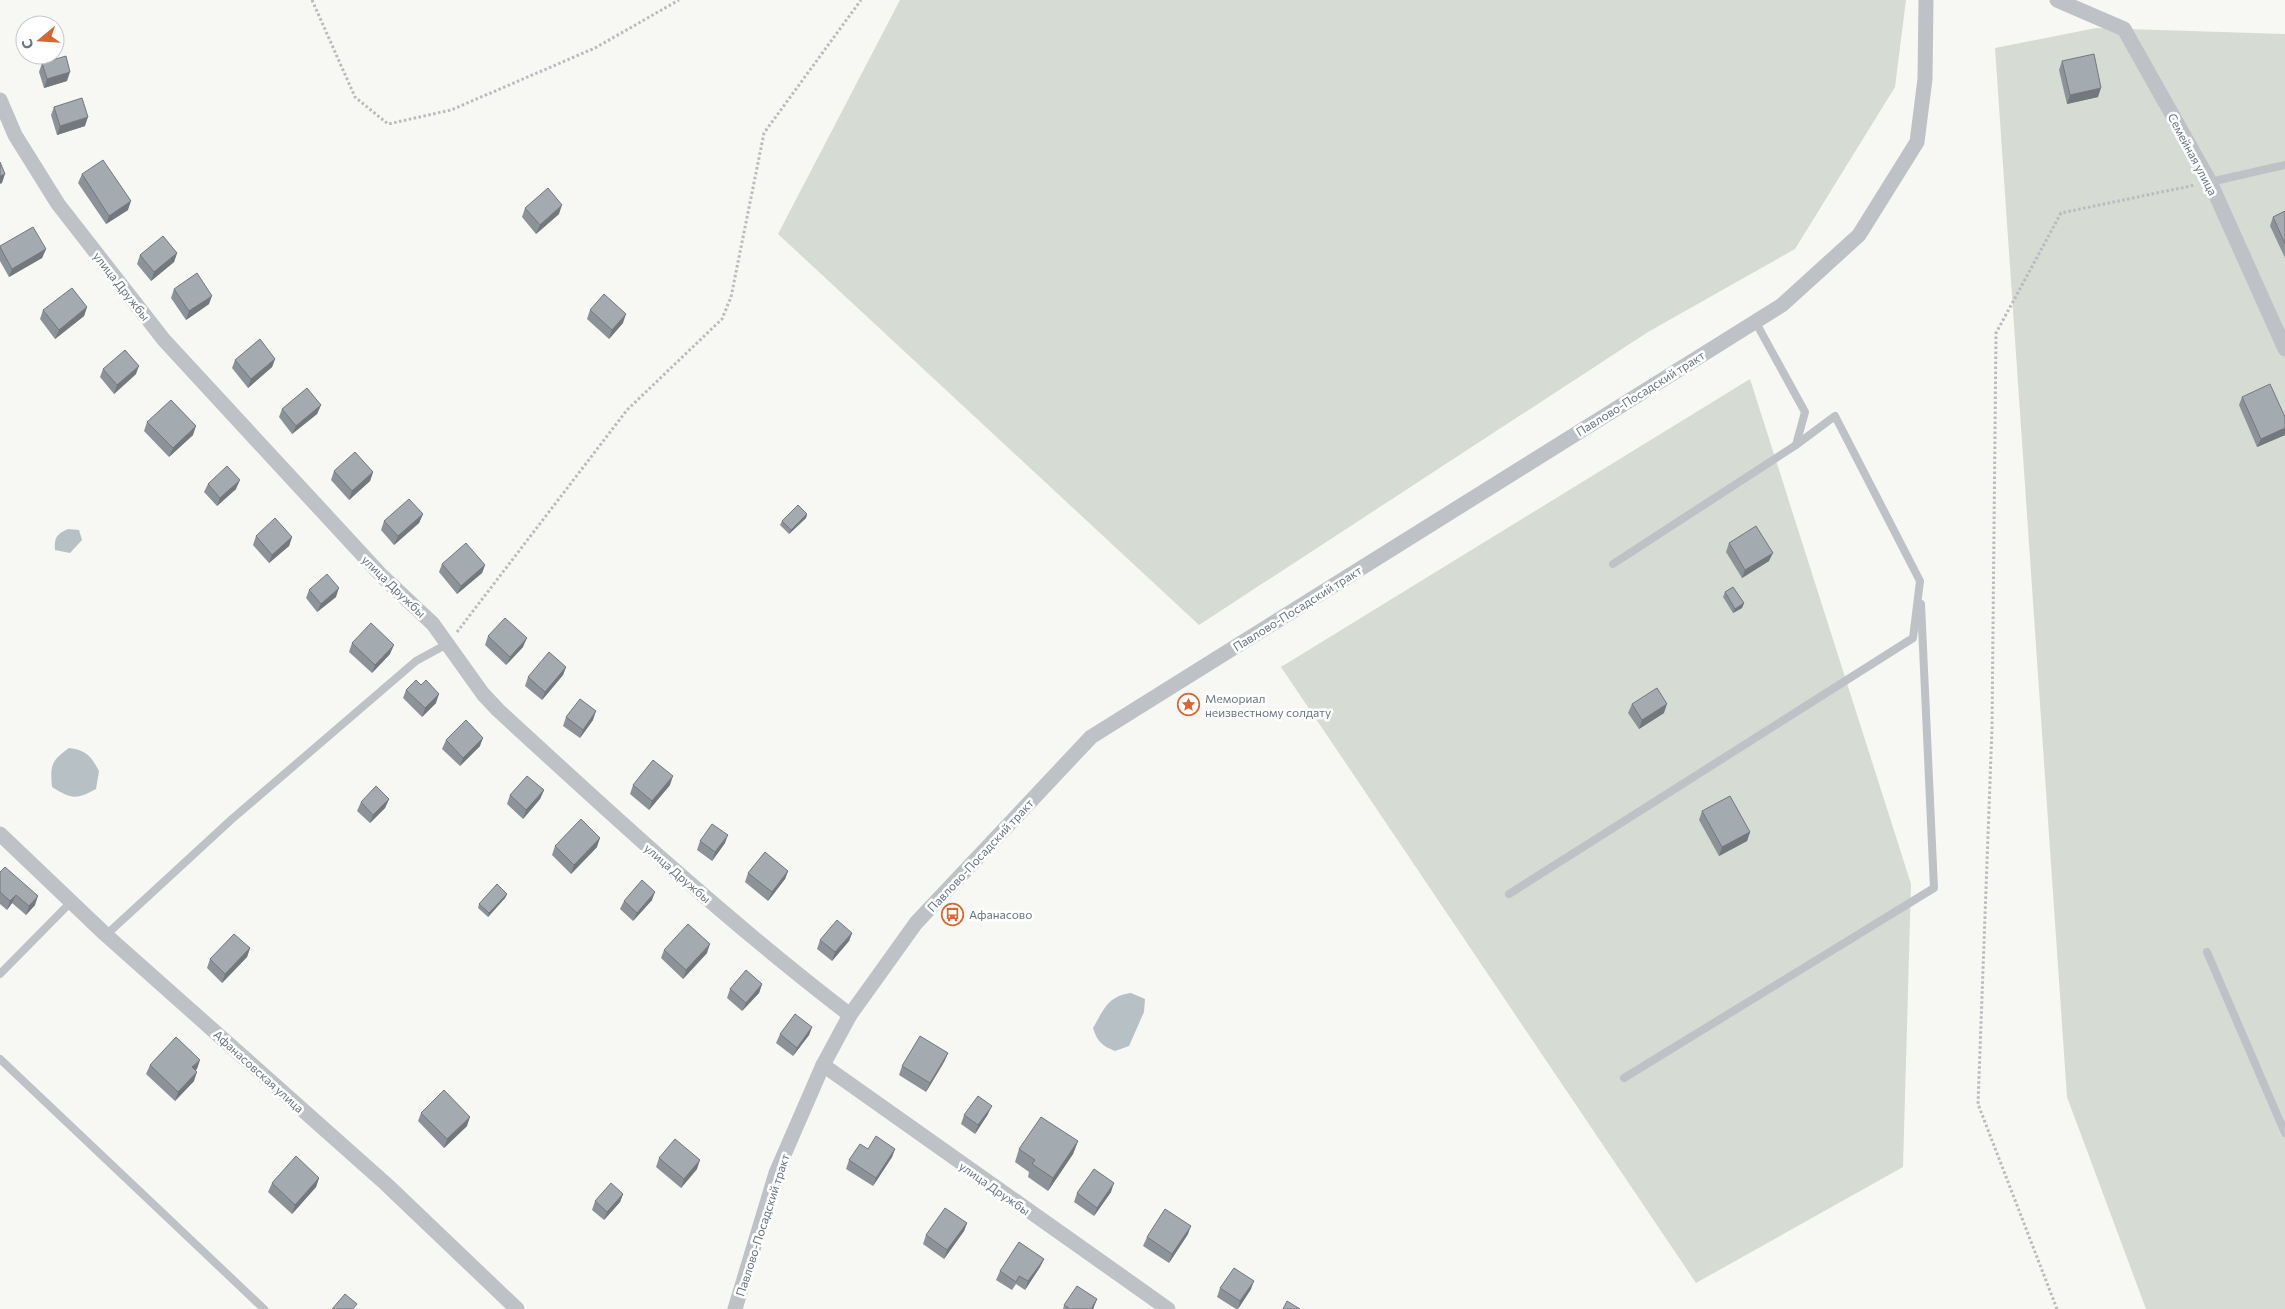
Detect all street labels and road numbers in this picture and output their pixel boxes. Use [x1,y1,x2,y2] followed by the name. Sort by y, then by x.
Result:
[2166,111,2220,197] street label: Семейная улица
[91,249,153,323] street label: улица Дружбы
[1573,347,1707,438] street label: Павлово-Посадский тракт
[359,552,429,620] street label: улица Дружбы
[1230,562,1364,653] street label: Павлово-Посадский тракт
[924,796,1036,914] street label: Павлово-Посадский тракт
[642,840,714,906] street label: улица Дружбы
[211,1027,307,1115] street label: Афанасовская улица
[732,1152,792,1298] street label: Павлово-Посадский тракт
[957,1158,1033,1218] street label: улица Дружбы

